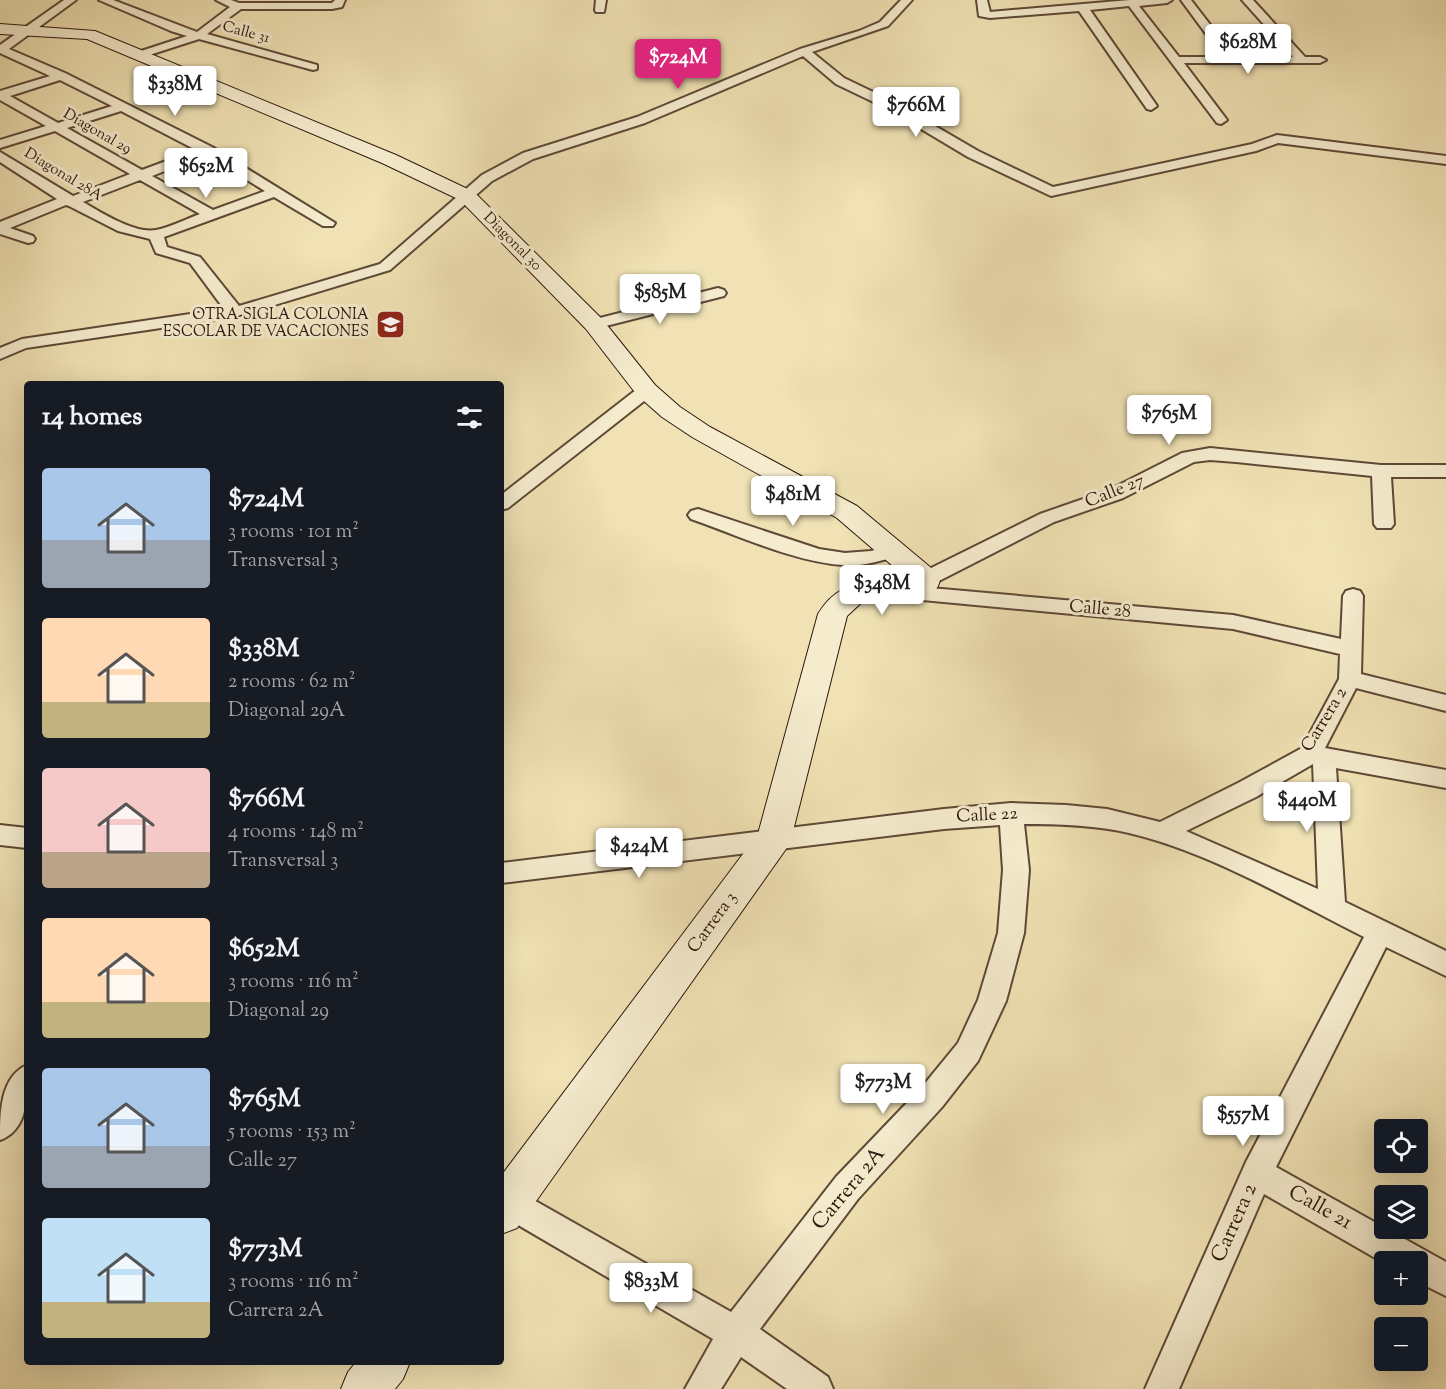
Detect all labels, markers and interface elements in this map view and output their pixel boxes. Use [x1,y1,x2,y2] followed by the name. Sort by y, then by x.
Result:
[220,17,272,49] street label: Calle 31
[1206,24,1290,75] pin: $628M
[1219,29,1277,58] text: $628M
[636,39,720,90] pin: $724M
[649,44,707,73] text: $724M
[133,66,217,117] pin: $338M
[148,71,203,100] text: $338M
[874,87,958,138] pin: $766M
[887,92,945,121] text: $766M
[59,104,135,160] street label: Diagonal 29
[20,143,106,207] street label: Diagonal 28A
[164,148,248,199] pin: $652M
[178,153,234,182] text: $652M
[478,208,546,276] street label: Diagonal 30
[618,274,702,325] pin: $585M
[634,279,686,308] text: $585M
[163,305,369,343] place label: OTRA-SIGLA COLONIA ESCOLAR DE VACACIONES
[374,308,406,340] school or university icon: OTRA-SIGLA COLONIA ESCOLAR DE VACACIONES
[1127,395,1211,446] pin: $765M
[42,399,142,436] text: 14 homes
[1141,400,1197,429] text: $765M
[453,401,486,434] icon: filters
[1081,468,1149,516] street label: Calle 27
[751,476,835,527] pin: $481M
[228,481,304,518] text: $724M
[765,481,821,510] text: $481M
[90,492,162,564] icon: home
[228,518,359,547] text: 3 rooms · 101 m²
[228,547,338,576] text: Transversal 3
[840,565,924,616] pin: $348M
[854,570,911,599] text: $348M
[1068,594,1132,626] street label: Calle 28
[228,631,300,668] text: $338M
[90,642,162,714] icon: home
[228,668,356,697] text: 2 rooms · 62 m²
[1295,682,1355,757] street label: Carrera 2
[228,697,345,726] text: Diagonal 29A
[228,781,305,818] text: $766M
[1265,782,1349,833] pin: $440M
[1277,787,1337,816] text: $440M
[90,792,162,864] icon: home
[956,801,1019,831] street label: Calle 22
[228,818,364,847] text: 4 rooms · 148 m²
[597,828,681,879] pin: $424M
[610,833,668,862] text: $424M
[228,847,338,876] text: Transversal 3
[682,887,744,959] street label: Carrera 3
[228,931,300,968] text: $652M
[90,942,162,1014] icon: home
[228,968,359,997] text: 3 rooms · 116 m²
[228,997,329,1026] text: Diagonal 29
[841,1064,925,1115] pin: $773M
[854,1069,912,1098] text: $773M
[228,1081,301,1118] text: $765M
[90,1092,162,1164] icon: home
[1201,1096,1285,1147] pin: $557M
[1217,1101,1269,1130] text: $557M
[228,1118,356,1147] text: 5 rooms · 153 m²
[1374,1119,1428,1371] map controls
[1374,1119,1428,1173] button: locate
[805,1141,893,1237] street label: Carrera 2A
[228,1147,297,1176] text: Calle 27
[1283,1178,1357,1238] street label: Calle 21
[1204,1179,1266,1267] street label: Carrera 2
[1374,1185,1428,1239] button: layers
[228,1231,302,1268] text: $773M
[90,1242,162,1314] icon: home
[1374,1251,1428,1305] button: +
[609,1263,693,1314] pin: $833M
[228,1268,359,1297] text: 3 rooms · 116 m²
[623,1268,679,1297] text: $833M
[228,1297,324,1326] text: Carrera 2A
[1374,1317,1428,1371] button: −

